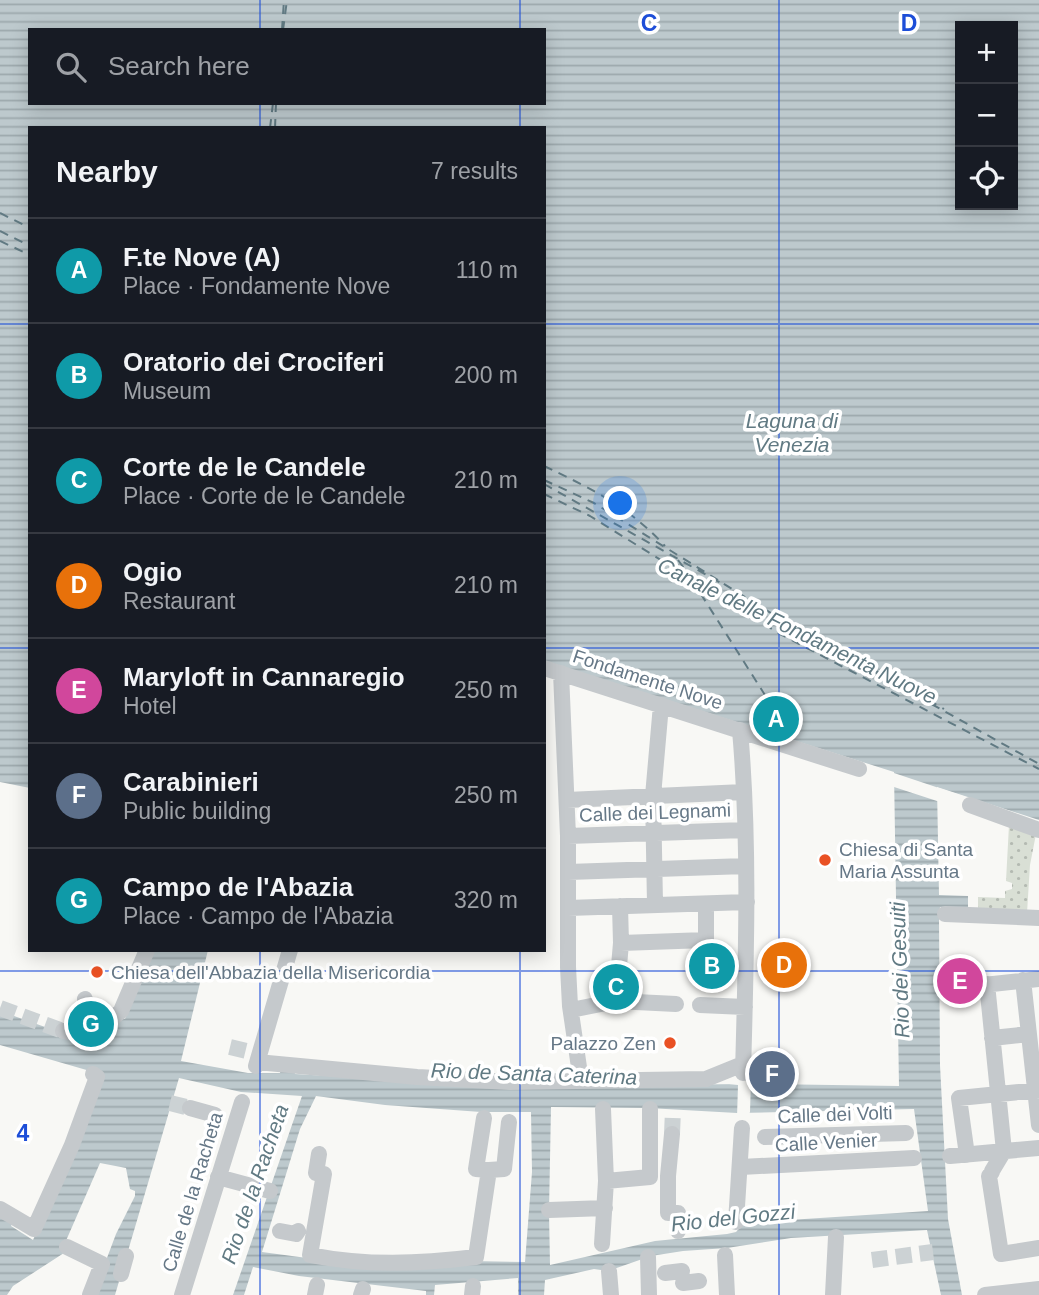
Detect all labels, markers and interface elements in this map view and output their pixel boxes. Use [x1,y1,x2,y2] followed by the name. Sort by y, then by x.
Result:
[641,10,657,36] text: C
[901,10,917,36] text: D
[955,21,1018,210] map controls
[955,21,1018,84] button: +
[28,28,546,105] search box
[52,48,90,86] icon: search
[108,51,250,81] text: Search here
[955,84,1018,147] button: −
[955,147,1018,210] button: locate
[56,155,158,188] text: Nearby
[431,158,518,184] text: 7 results
[123,242,280,272] text: F.te Nove (A)
[71,257,87,283] text: A
[456,257,518,283] text: 110 m
[123,273,390,299] text: Place · Fondamente Nove
[123,347,385,377] text: Oratorio dei Crociferi
[71,362,87,388] text: B
[454,362,518,388] text: 200 m
[123,378,211,404] text: Museum
[746,409,839,456] water label: Laguna di Venezia
[123,452,366,482] text: Corte de le Candele
[71,467,87,493] text: C
[454,467,518,493] text: 210 m
[123,483,406,509] text: Place · Corte de le Candele
[603,486,637,520] your location
[654,553,940,708] water label: Canale delle Fondamenta Nuove
[123,557,182,587] text: Ogio
[71,572,87,598] text: D
[454,572,518,598] text: 210 m
[123,588,236,614] text: Restaurant
[570,645,725,714] street label: Fondamente Nove
[123,662,405,692] text: Maryloft in Cannaregio
[71,677,87,703] text: E
[454,677,518,703] text: 250 m
[123,693,177,719] text: Hotel
[753,693,799,745] pin: A
[123,767,259,797] text: Carabinieri
[72,782,86,808] text: F
[454,782,518,808] text: 250 m
[123,798,271,824] text: Public building
[579,799,731,826] street label: Calle dei Legnami
[839,839,974,882] place label: Chiesa di Santa Maria Assunta
[817,852,833,868] marker: Chiesa di Santa Maria Assunta
[123,872,353,902] text: Campo de l'Abazia
[70,887,88,913] text: G
[454,887,518,913] text: 320 m
[886,900,913,1039] water label: Rio dei Gesuiti
[123,903,393,929] text: Place · Campo de l'Abazia
[761,939,807,991] pin: D
[689,940,735,992] pin: B
[937,955,983,1007] pin: E
[593,961,639,1013] pin: C
[111,962,431,983] place label: Chiesa dell'Abbazia della Misericordia
[89,964,105,980] marker: Chiesa dell'Abbazia della Misericordia
[68,998,114,1050] pin: G
[550,1033,656,1054] place label: Palazzo Zen
[662,1035,678,1051] marker: Palazzo Zen
[749,1048,795,1100] pin: F
[430,1058,638,1089] water label: Rio de Santa Caterina
[216,1101,293,1267] water label: Rio de la Racheta
[777,1102,893,1127] street label: Calle dei Volti
[158,1109,227,1275] street label: Calle de la Racheta
[17,1120,30,1146] text: 4
[774,1129,878,1156] street label: Calle Venier
[670,1199,798,1235] water label: Rio del Gozzi

